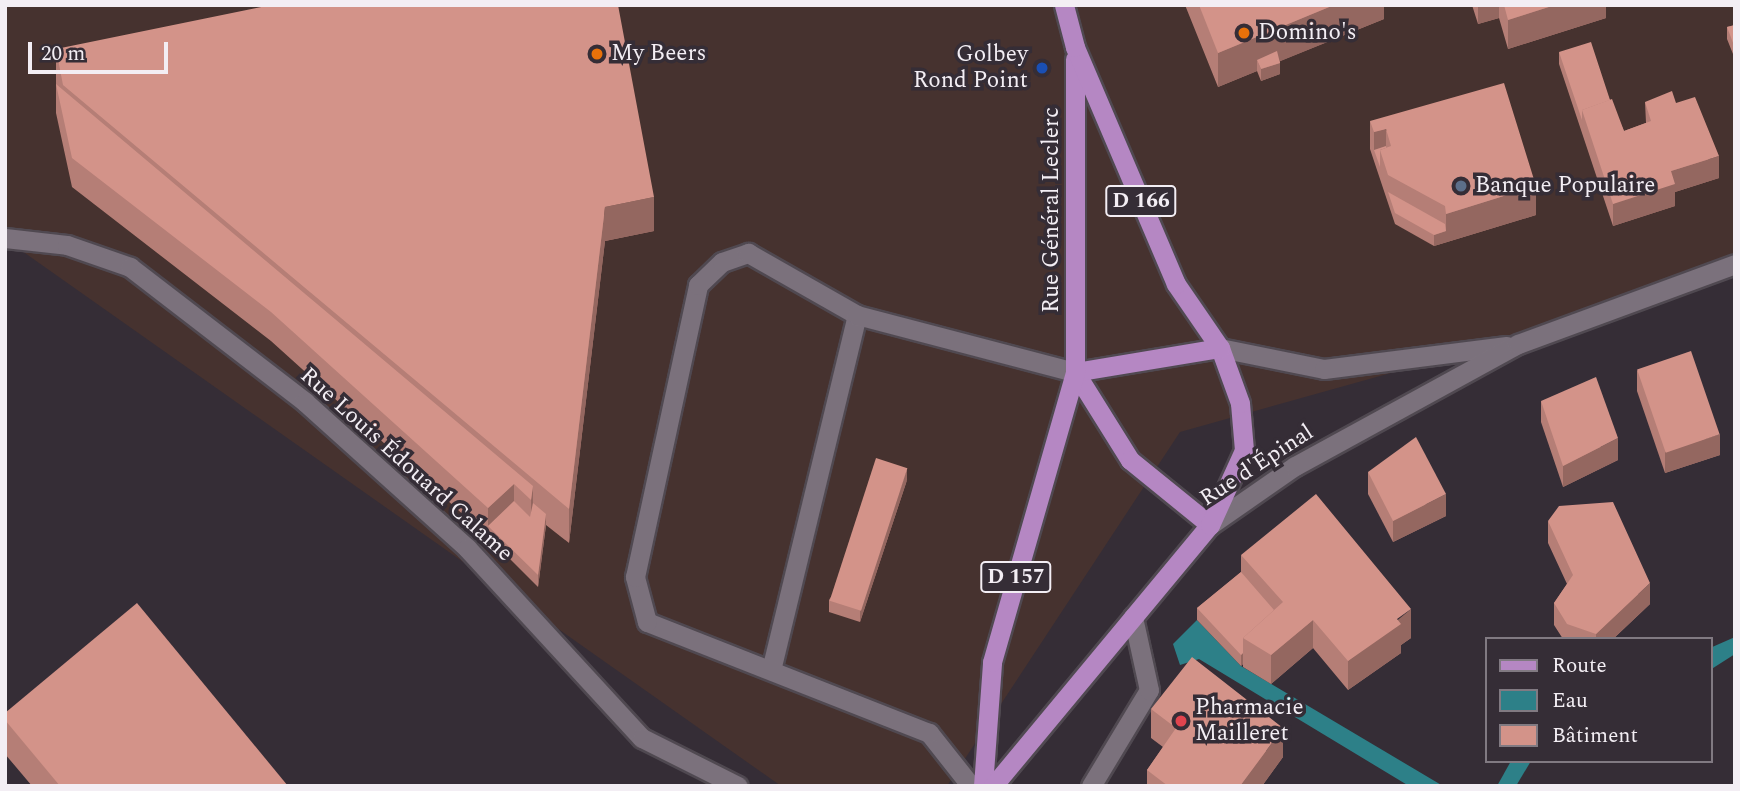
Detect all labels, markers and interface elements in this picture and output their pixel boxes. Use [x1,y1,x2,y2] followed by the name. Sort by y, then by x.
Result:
[1258,19,1357,47] place label: Domino's
[1236,25,1252,41] marker: Domino's
[32,28,172,72] scale bar
[41,38,85,70] text: 20 m
[611,40,707,68] place label: My Beers
[913,41,1028,95] place label: Golbey Rond Point
[589,46,605,62] marker: My Beers
[1034,60,1050,76] marker: Golbey Rond Point
[1038,107,1066,313] street label: Rue Général Leclerc
[1475,172,1655,200] place label: Banque Populaire
[1453,178,1469,194] marker: Banque Populaire
[1104,184,1178,218] road number: D 166
[294,362,518,568] street label: Rue Louis Édouard Calame
[1195,419,1319,513] street label: Rue d'Épinal
[979,560,1053,594] road number: D 157
[1484,637,1712,763] legend
[1552,650,1607,682] text: Route
[1552,685,1588,717] text: Eau
[1195,694,1304,748] place label: Pharmacie Mailleret
[1173,713,1189,729] marker: Pharmacie Mailleret
[1552,720,1638,752] text: Bâtiment

